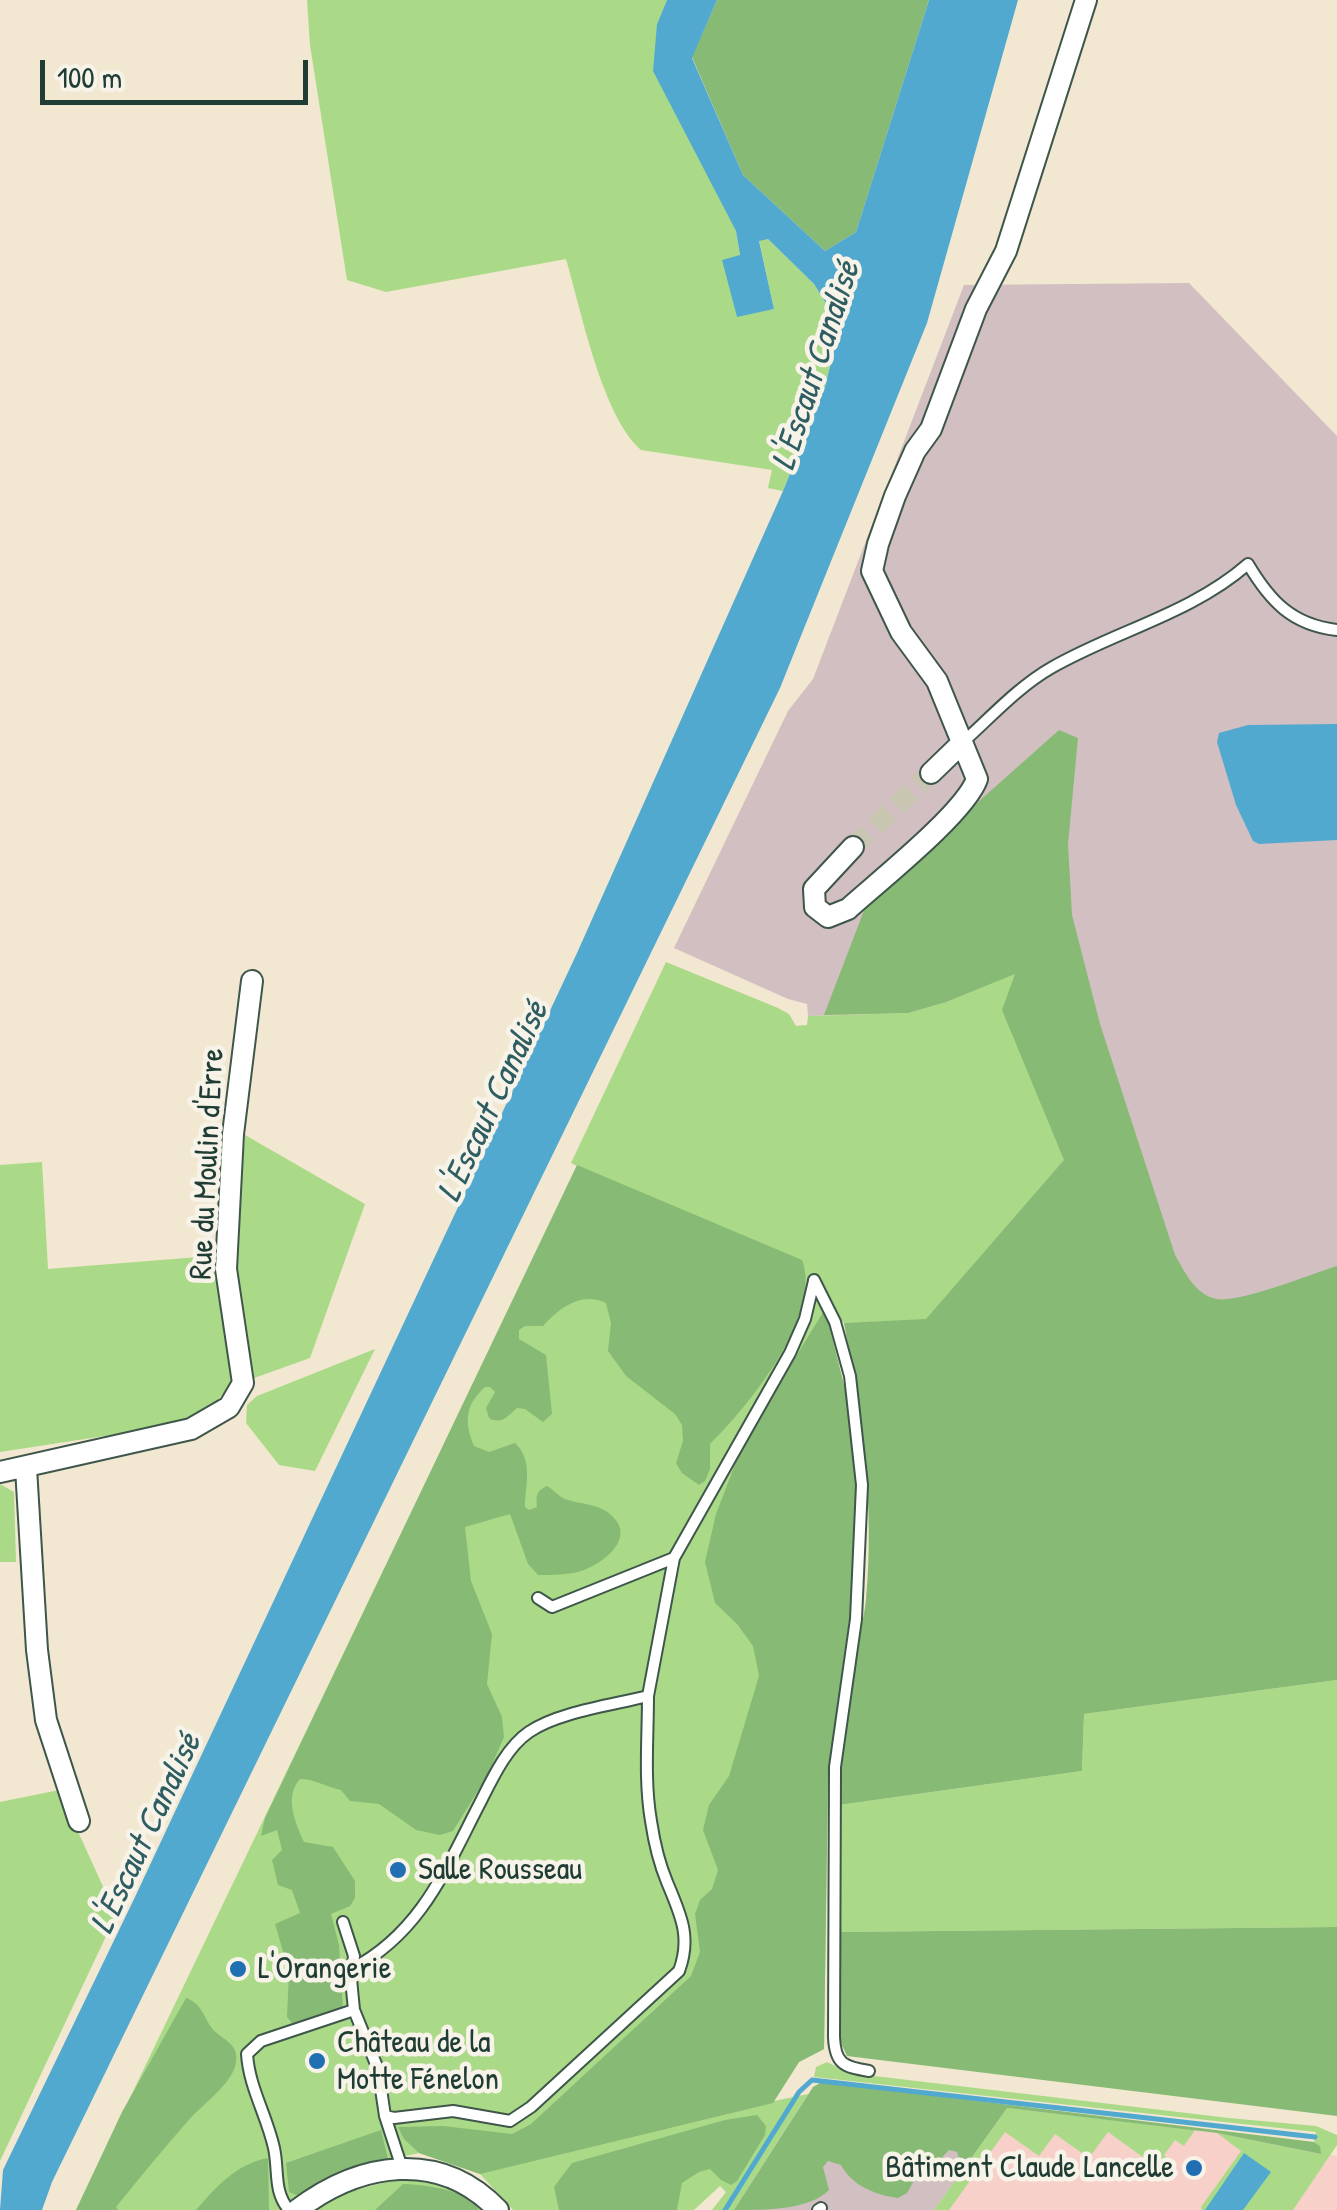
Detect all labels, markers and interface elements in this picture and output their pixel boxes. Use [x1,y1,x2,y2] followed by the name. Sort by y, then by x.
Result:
[45,40,312,102] scale bar
[57,57,122,97] text: 100 m
[764,257,870,475] water label: L'Escaut Canalisé
[429,995,559,1209] water label: L'Escaut Canalisé
[183,1047,233,1281] street label: Rue du Moulin d'Erre
[82,1727,212,1941] water label: L'Escaut Canalisé
[418,1851,582,1889] place label: Salle Rousseau
[387,1859,409,1881] marker: Salle Rousseau
[258,1950,391,1988] place label: L'Orangerie
[227,1958,249,1980] marker: L'Orangerie
[337,2024,499,2099] place label: Château de la Motte Fénelon
[306,2050,328,2072] marker: Château de la Motte Fénelon
[885,2149,1174,2187] place label: Bâtiment Claude Lancelle
[1183,2157,1205,2179] marker: Bâtiment Claude Lancelle

